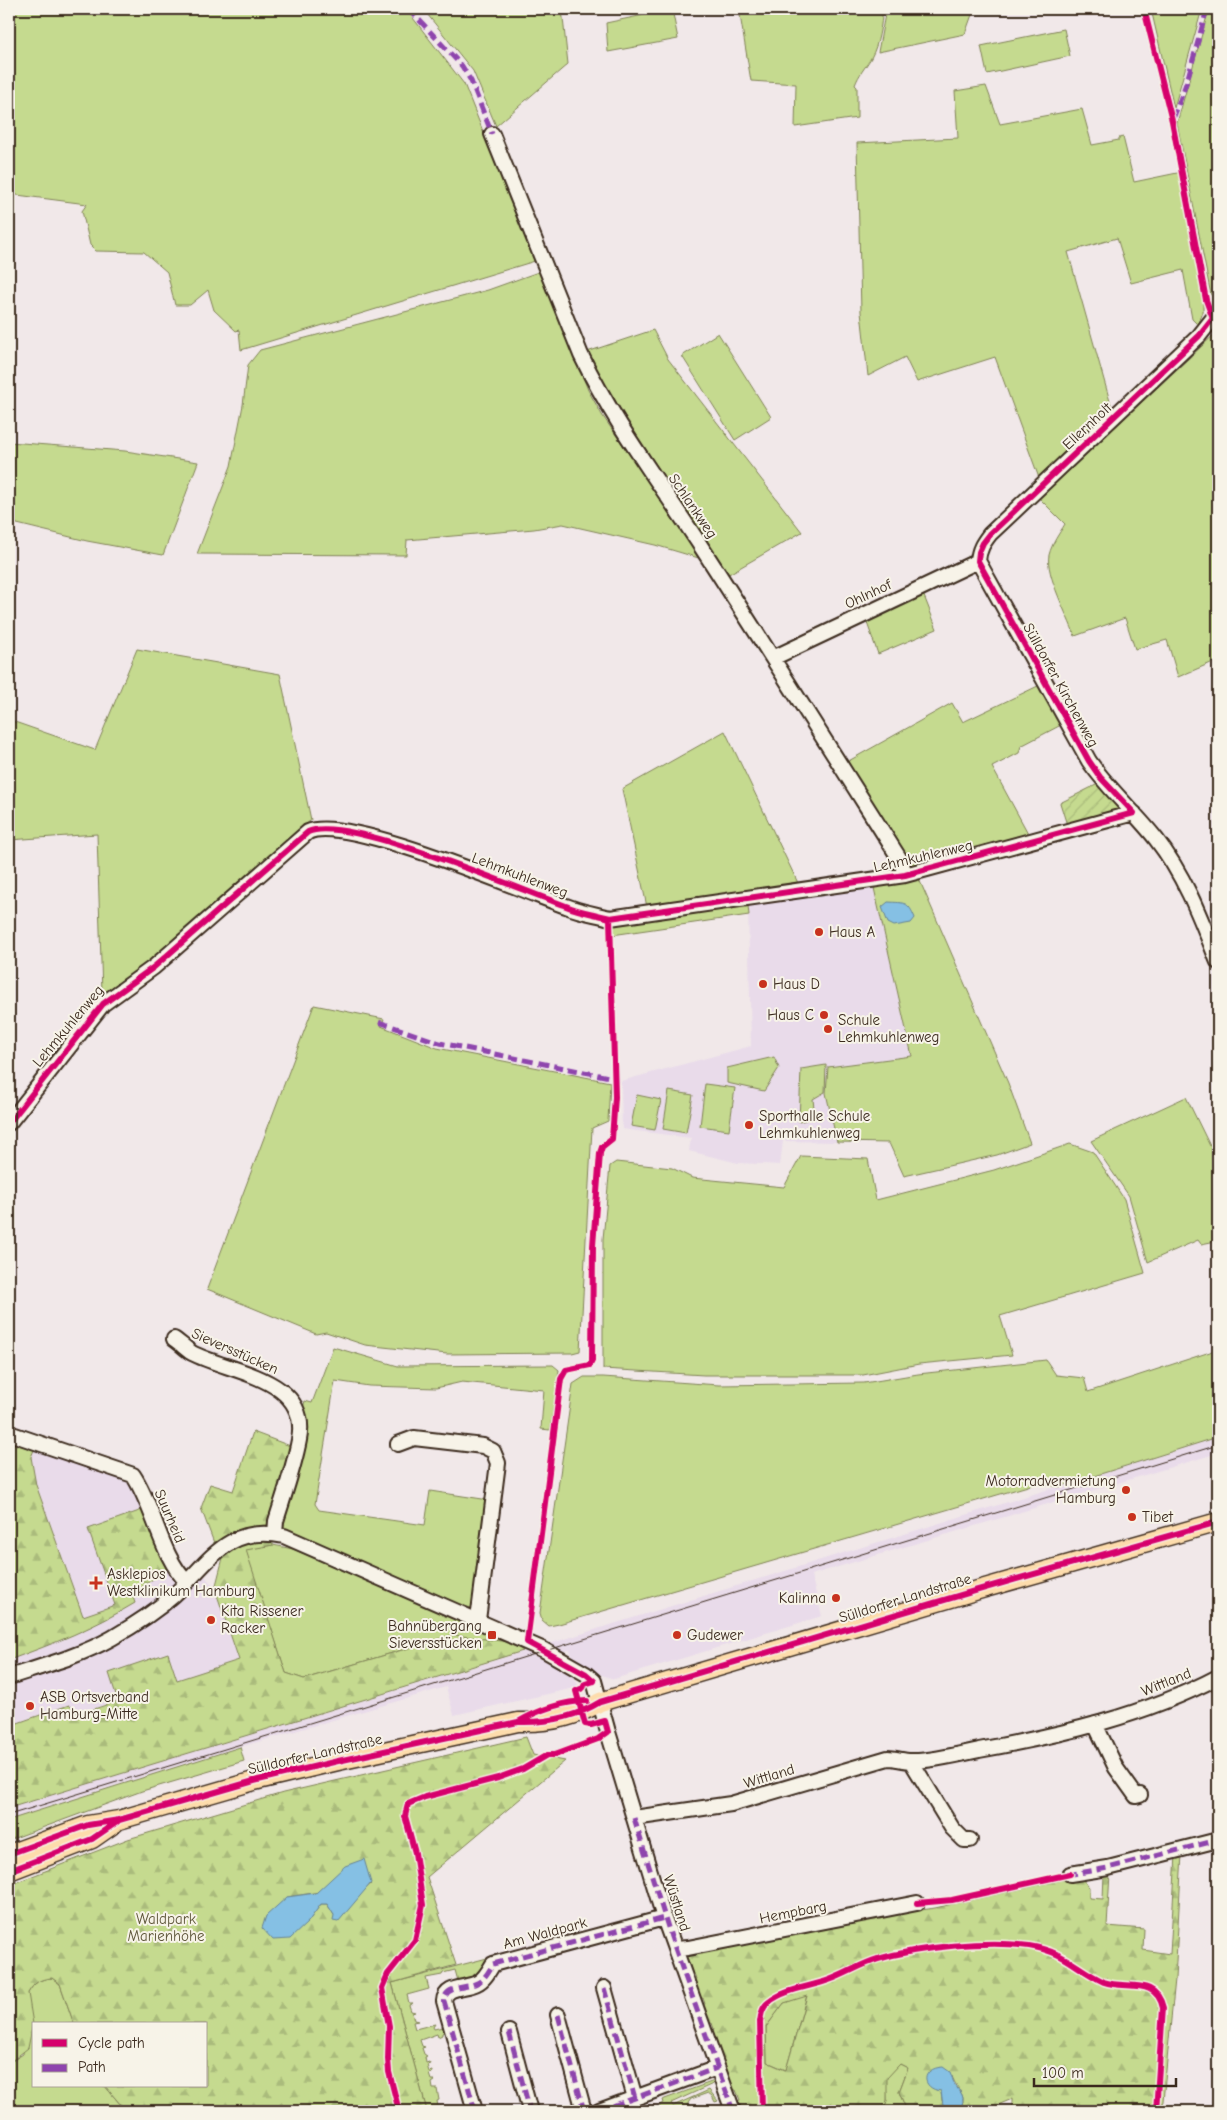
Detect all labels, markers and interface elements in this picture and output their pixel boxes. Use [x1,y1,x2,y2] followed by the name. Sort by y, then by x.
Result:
[1059,398,1116,453] street label: Ellernholt
[665,470,721,542] street label: Schlankweg
[842,575,895,613] street label: Ohlnhof
[1019,620,1103,750] street label: Sülldorfer Kirchenweg
[872,836,974,876] street label: Lehmkuhlenweg
[469,848,571,902] street label: Lehmkuhlenweg
[829,923,876,941] place label: Haus A
[813,926,825,938] marker: Haus A
[773,975,820,993] place label: Haus D
[757,978,769,990] marker: Haus D
[29,981,107,1071] street label: Lehmkuhlenweg
[767,1006,814,1024] place label: Haus C
[818,1009,830,1021] marker: Haus C
[838,1011,939,1046] place label: Schule Lehmkuhlenweg
[822,1023,834,1035] marker: Schule Lehmkuhlenweg
[759,1107,871,1142] place label: Sporthalle Schule Lehmkuhlenweg
[743,1119,755,1131] marker: Sporthalle Schule Lehmkuhlenweg
[189,1324,281,1378] street label: Sieversstücken
[986,1472,1116,1507] place label: Motorradvermietung Hamburg
[1120,1484,1132,1496] marker: Motorradvermietung Hamburg
[151,1486,189,1546] street label: Suurheid
[1142,1508,1174,1526] place label: Tibet
[1126,1511,1138,1523] marker: Tibet
[107,1565,255,1600] place label: Asklepios Westklinikum Hamburg
[837,1569,974,1627] street label: Sülldorfer Landstraße
[89,1576,103,1590] marker: Asklepios Westklinikum Hamburg
[779,1589,826,1607] place label: Kalinna
[830,1592,842,1604] marker: Kalinna
[221,1602,304,1637] place label: Kita Rissener Racker
[205,1614,217,1626] marker: Kita Rissener Racker
[388,1617,482,1652] place label: Bahnübergang Sieversstücken
[687,1626,743,1644] place label: Gudewer
[486,1629,498,1641] marker: Bahnübergang Sieversstücken
[671,1629,683,1641] marker: Gudewer
[1138,1664,1194,1700] street label: Wittland
[40,1688,149,1723] place label: ASB Ortsverband Hamburg-Mitte
[24,1700,36,1712] marker: ASB Ortsverband Hamburg-Mitte
[246,1730,384,1778] street label: Sülldorfer Landstraße
[741,1760,797,1792] street label: Wittland
[659,1872,695,1934] street label: Wüstland
[758,1897,828,1927] street label: Hempbarg
[127,1910,205,1945] park label: Waldpark Marienhöhe
[501,1913,590,1953] street label: Am Waldpark
[32,2022,208,2088] legend
[78,2034,145,2052] text: Cycle path
[1034,2055,1177,2087] scale bar
[78,2058,106,2076] text: Path
[1042,2064,1084,2082] text: 100 m

